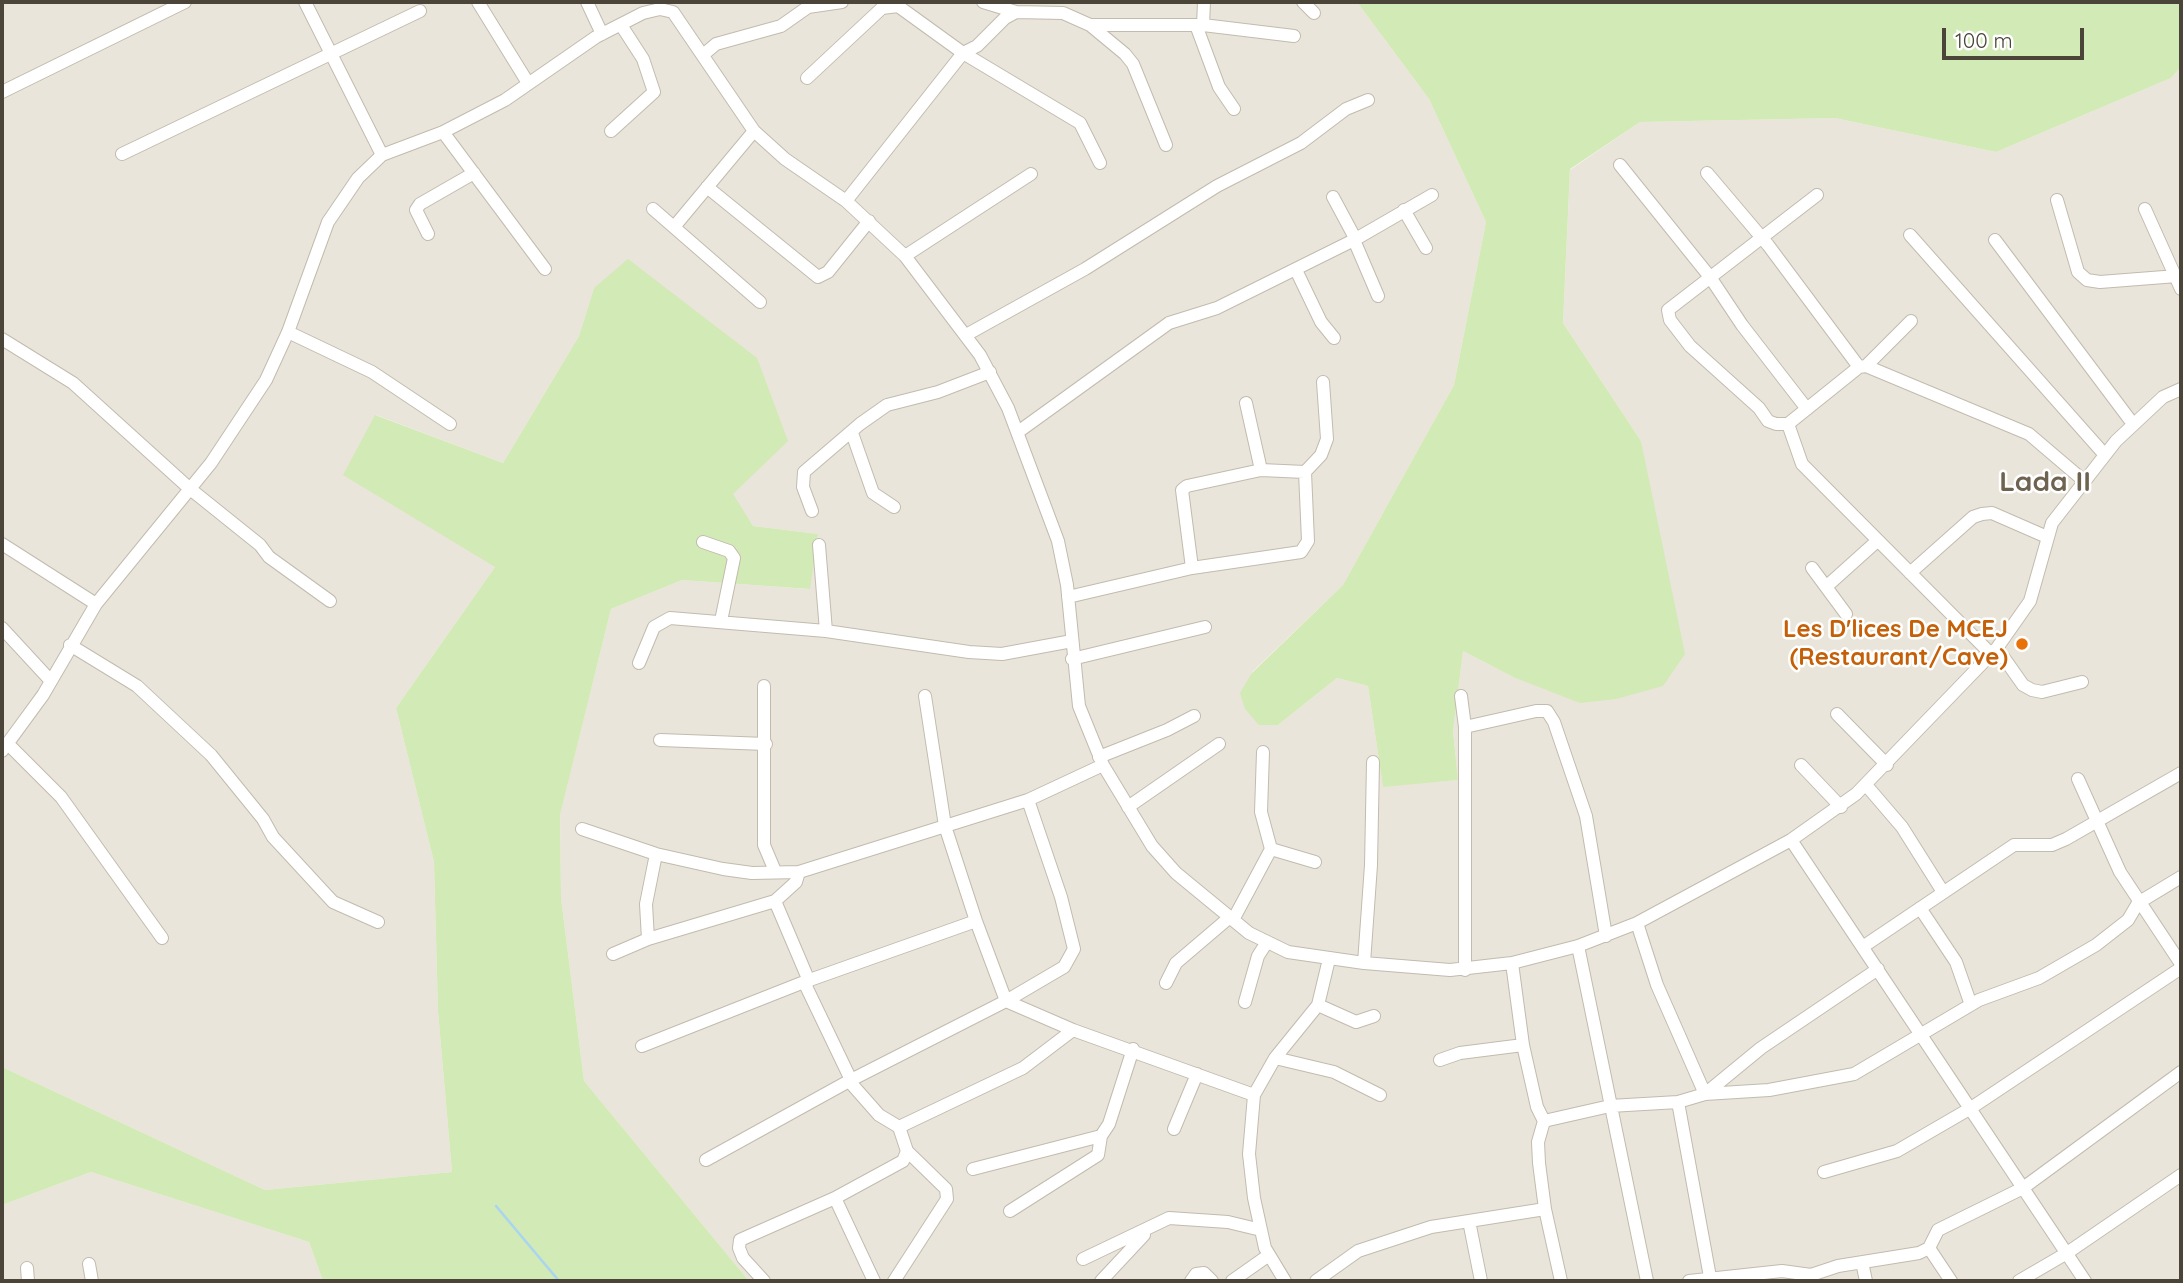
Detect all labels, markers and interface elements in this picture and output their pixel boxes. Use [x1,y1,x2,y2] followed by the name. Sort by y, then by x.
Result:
[1945,14,2087,58] scale bar
[1955,27,2013,53] text: 100 m
[1999,466,2091,500] district label: Lada II
[1783,616,2008,672] place label: Les D'lices De MCEJ (Restaurant/Cave)
[2014,636,2030,652] marker: Les D'lices De MCEJ (Restaurant/Cave)

